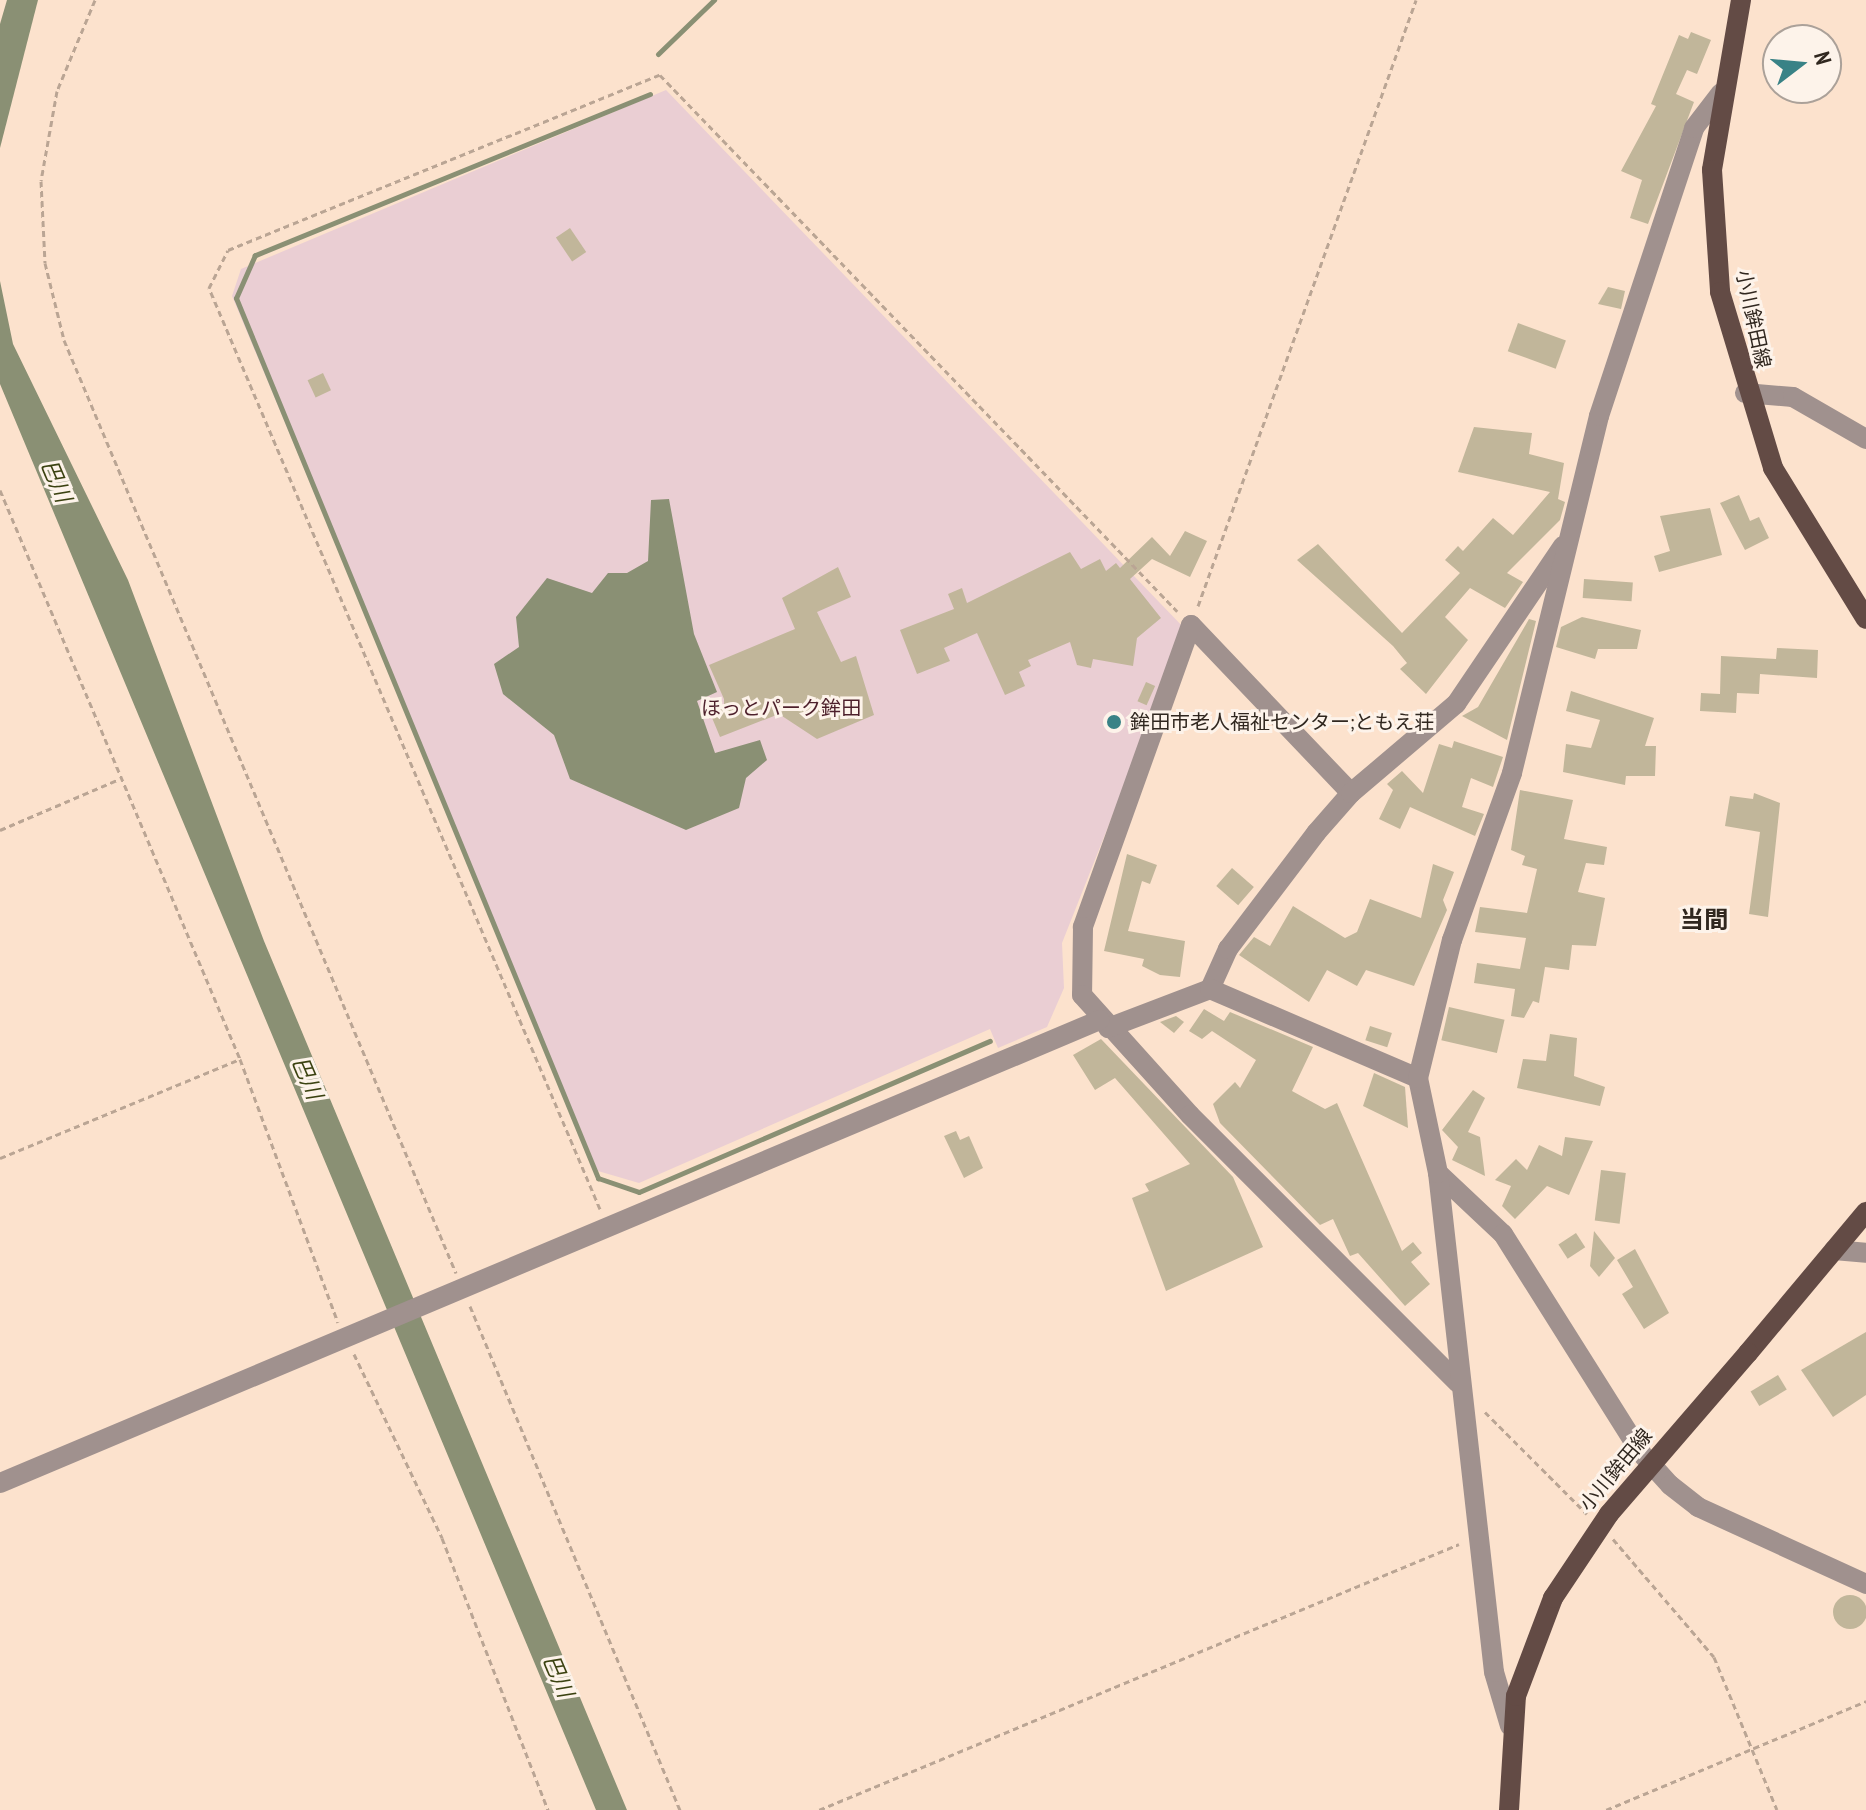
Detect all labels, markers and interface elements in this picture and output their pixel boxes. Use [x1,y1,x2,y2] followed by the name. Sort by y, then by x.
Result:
[1762,24,1842,104] north arrow
[1808,48,1838,68] text: N
[1731,268,1775,370] street label: 小川鉾田線
[35,456,77,506] water label: 巴川
[701,696,861,720] park label: ほっとパーク鉾田
[1130,710,1434,734] place label: 鉾田市老人福祉センター;ともえ荘
[1105,713,1123,731] marker: 鉾田市老人福祉センター;ともえ荘
[1680,906,1728,934] district label: 当間
[286,1053,328,1103] water label: 巴川
[1575,1424,1657,1516] street label: 小川鉾田線
[537,1651,579,1701] water label: 巴川

